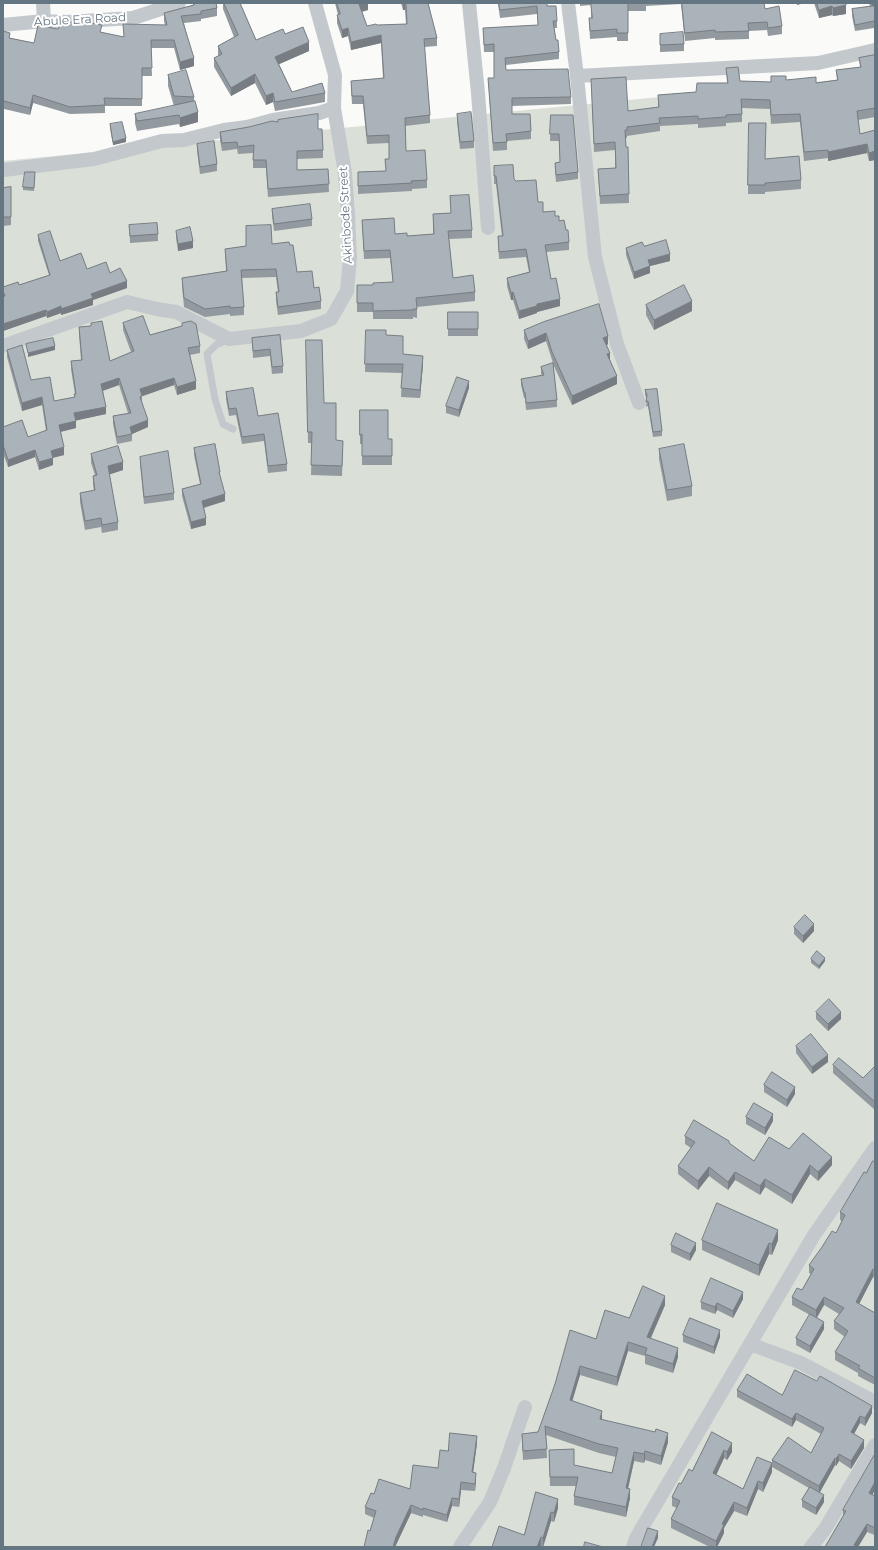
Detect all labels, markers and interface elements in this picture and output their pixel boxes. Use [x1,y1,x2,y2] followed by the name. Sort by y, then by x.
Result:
[33,10,127,30] street label: Abule Era Road
[336,166,356,264] street label: Akinbode Street

